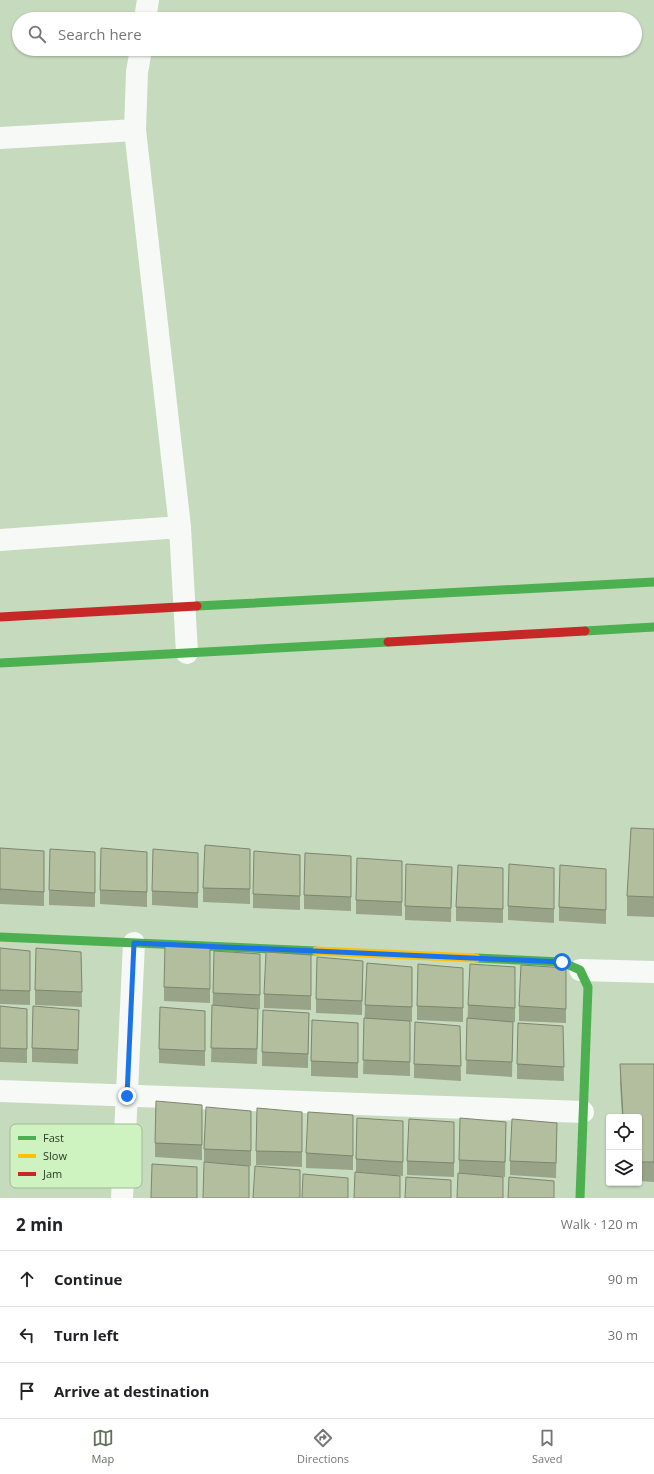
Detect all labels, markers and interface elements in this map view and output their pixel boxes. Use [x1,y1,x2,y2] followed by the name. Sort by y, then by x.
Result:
[12,12,642,56] search box
[26,23,48,45] icon: search
[58,24,142,44] text: Search here
[553,953,571,971] route start
[118,1087,136,1105] route end
[606,1114,642,1186] map controls
[606,1114,642,1150] button: locate
[10,1124,142,1188] legend
[43,1130,64,1145] text: Fast
[43,1148,67,1163] text: Slow
[606,1150,642,1186] button: layers
[42,1166,62,1181] text: Jam
[16,1213,63,1236] text: 2 min
[561,1215,638,1233] text: Walk · 120 m
[16,1268,38,1290] icon: ahead
[54,1269,122,1289] text: Continue
[608,1270,638,1288] text: 90 m
[16,1324,38,1346] icon: left
[54,1325,119,1345] text: Turn left
[608,1326,638,1344] text: 30 m
[16,1380,38,1402] icon: arrive
[54,1381,209,1401] text: Arrive at destination
[91,1427,114,1466] tab: Map
[297,1427,349,1466] tab: Directions
[532,1427,563,1466] tab: Saved

